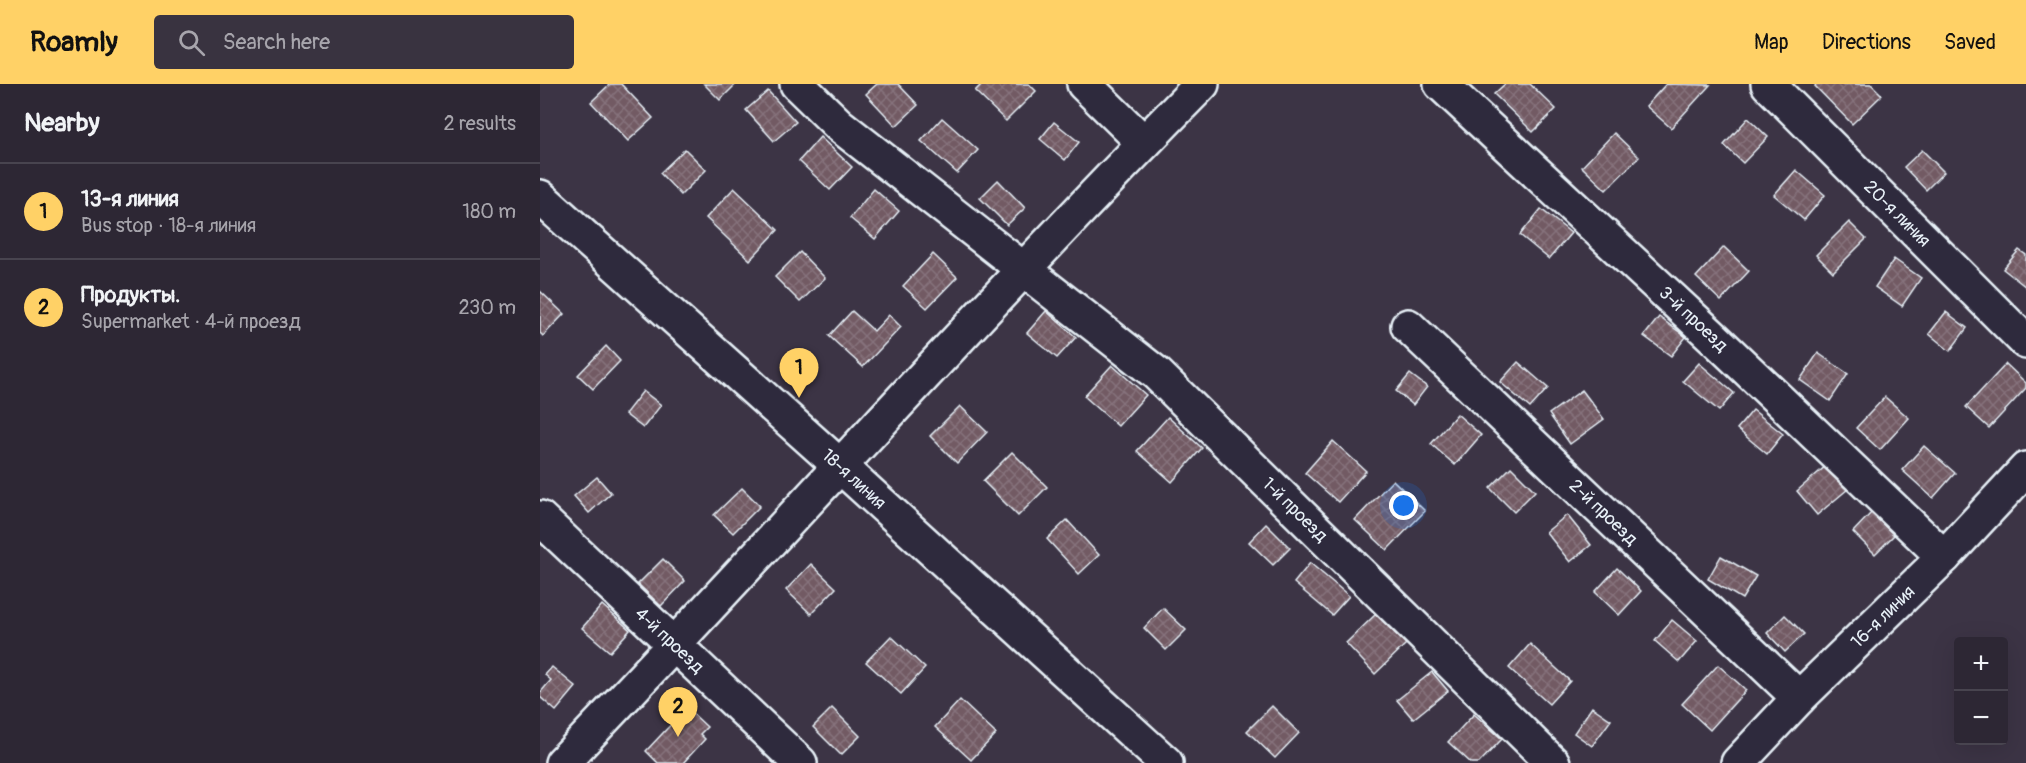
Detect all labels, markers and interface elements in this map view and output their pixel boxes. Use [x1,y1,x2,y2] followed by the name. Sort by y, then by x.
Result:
[154,15,574,69] search box
[30,25,118,60] text: Roamly
[175,26,208,59] icon: search
[223,28,330,56] text: Search here
[1754,29,1789,56] text: Map
[1822,29,1911,56] text: Directions
[1944,29,1996,56] text: Saved
[24,107,100,139] text: Nearby
[444,111,516,136] text: 2 results
[1859,175,1936,252] street label: 20-я линия
[81,185,179,213] text: 13-я линия
[40,199,47,224] text: 1
[462,199,516,224] text: 180 m
[81,213,256,238] text: Bus stop · 18-я линия
[81,281,180,309] text: Продукты.
[1654,281,1733,357] street label: 3-й проезд
[38,295,49,320] text: 2
[459,295,516,320] text: 230 m
[81,309,301,334] text: Supermarket · 4-й проезд
[780,348,818,398] pin: 1
[817,444,891,514] street label: 18-я линия
[1257,472,1333,547] street label: 1-й проезд
[1565,474,1643,550] street label: 2-й проезд
[1389,491,1418,520] your location
[1846,580,1920,653] street label: 16-я линия
[630,602,709,678] street label: 4-й проезд
[1954,637,2008,745] map controls
[1954,637,2008,691] button: +
[658,688,698,737] pin: 2
[1954,691,2008,745] button: −

